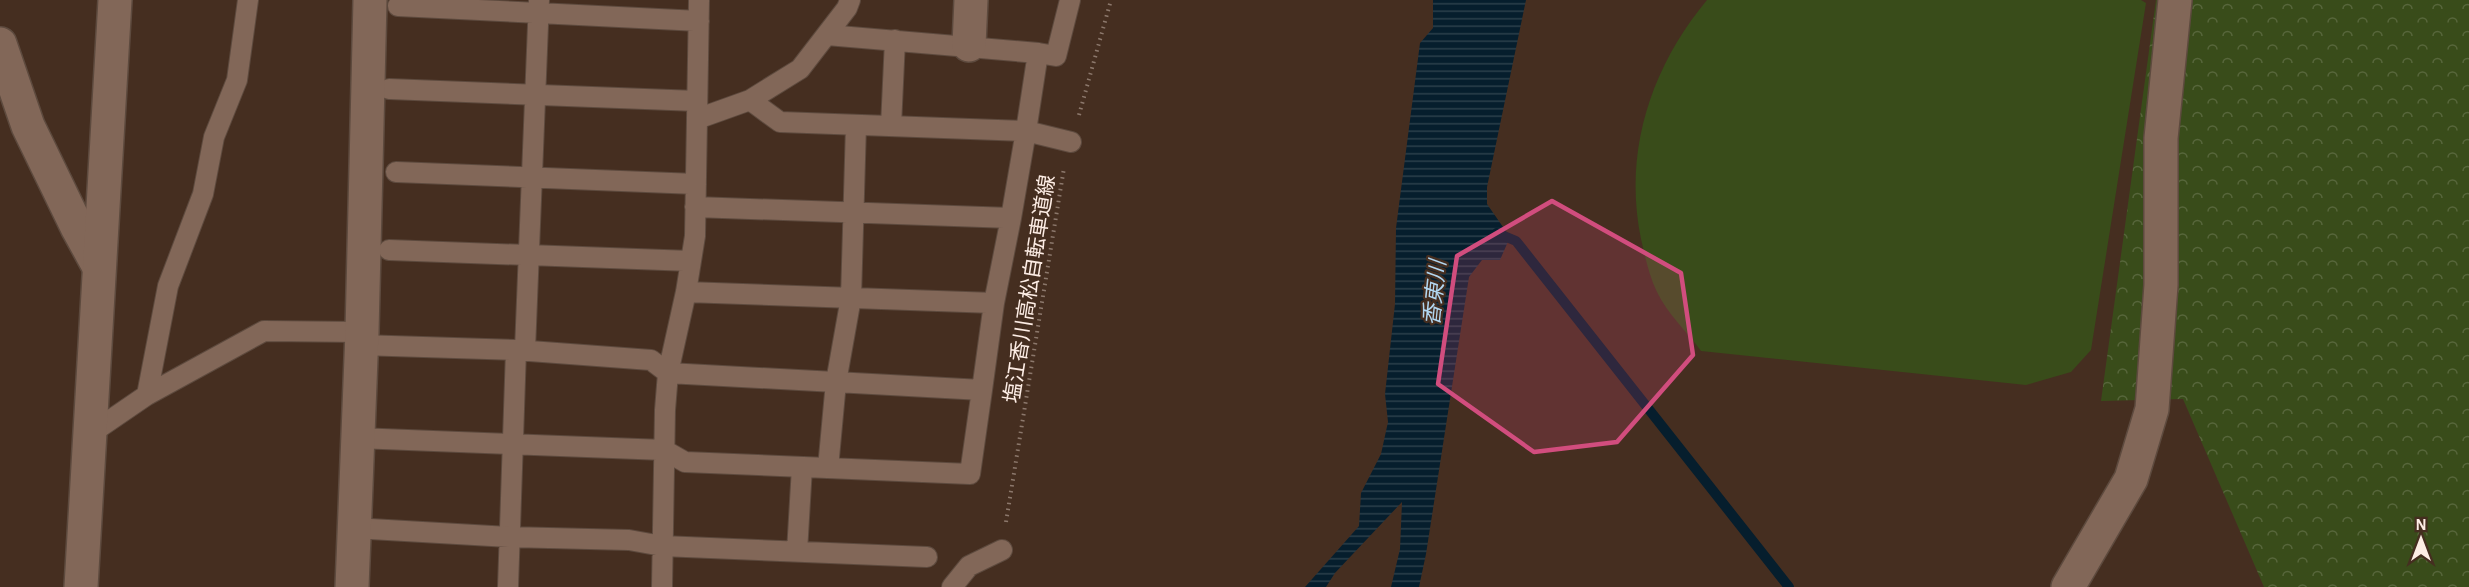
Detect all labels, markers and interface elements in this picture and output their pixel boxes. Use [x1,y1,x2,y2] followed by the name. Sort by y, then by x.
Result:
[1001,173,1058,405] street label: 塩江香川高松自転車道線
[1420,257,1450,327] water label: 香東川
[2391,509,2451,569] north arrow
[2415,517,2427,533] text: N

